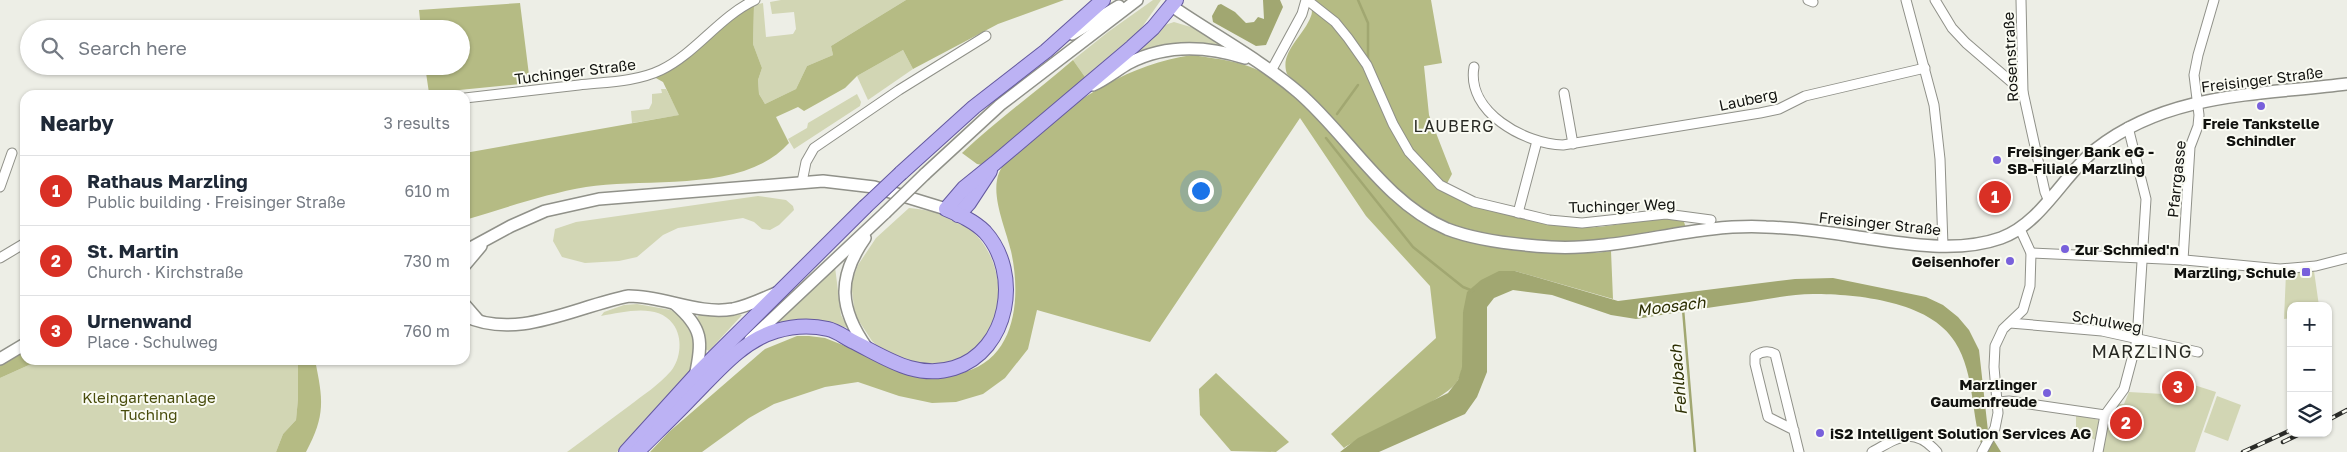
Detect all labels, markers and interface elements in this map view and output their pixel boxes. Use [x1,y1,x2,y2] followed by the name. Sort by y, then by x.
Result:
[1999,11,2021,103] street label: Rosenstraße
[20,20,470,75] search box
[38,34,66,62] icon: search
[78,36,187,59] text: Search here
[513,55,637,87] street label: Tuchinger Straße
[2200,63,2324,95] street label: Freisinger Straße
[1717,84,1779,114] street label: Lauberg
[2255,100,2267,112] marker: Freie Tankstelle Schindler
[40,110,114,136] text: Nearby
[383,113,450,133] text: 3 results
[2202,114,2320,149] place label: Freie Tankstelle Schindler
[1413,116,1495,136] district label: LAUBERG
[2163,139,2189,218] street label: Pfarrgasse
[2007,142,2154,177] place label: Freisinger Bank eG - SB-Filiale Marzling
[1991,154,2003,166] marker: Freisinger Bank eG - SB-Filiale Marzling
[87,169,248,192] text: Rathaus Marzling
[1188,178,1214,204] your location
[1979,178,2011,216] pin: 1
[52,181,60,201] text: 1
[404,181,450,201] text: 610 m
[87,192,346,212] text: Public building · Freisinger Straße
[1568,194,1676,216] street label: Tuchinger Weg
[1818,208,1942,238] street label: Freisinger Straße
[87,239,179,262] text: St. Martin
[2075,240,2179,258] place label: Zur Schmied'n
[2059,243,2071,255] marker: Zur Schmied'n
[51,251,61,271] text: 2
[404,251,450,271] text: 730 m
[1912,252,2000,270] place label: Geisenhofer
[2004,255,2016,267] marker: Geisenhofer
[87,262,243,282] text: Church · Kirchstraße
[2174,263,2296,281] place label: Marzling, Schule
[2300,266,2312,278] marker: Marzling, Schule
[1636,292,1708,320] water label: Moosach
[2287,302,2332,437] map controls
[2287,302,2332,347] button: +
[2071,306,2143,336] street label: Schulweg
[87,309,192,332] text: Urnenwand
[51,321,61,341] text: 3
[404,321,450,341] text: 760 m
[87,332,218,352] text: Place · Schulweg
[2092,340,2192,362] district label: MARZLING
[1665,343,1691,416] water label: Fehlbach
[2287,347,2332,392] button: −
[2162,368,2194,406] pin: 3
[1930,375,2037,410] place label: Marzlinger Gaumenfreude
[2041,387,2053,399] marker: Marzlinger Gaumenfreude
[82,388,216,423] park label: Kleingartenanlage Tuching
[2287,392,2332,437] button: layers
[2110,404,2142,442] pin: 2
[1830,424,2091,442] place label: iS2 Intelligent Solution Services AG
[1814,427,1826,439] marker: iS2 Intelligent Solution Services AG

